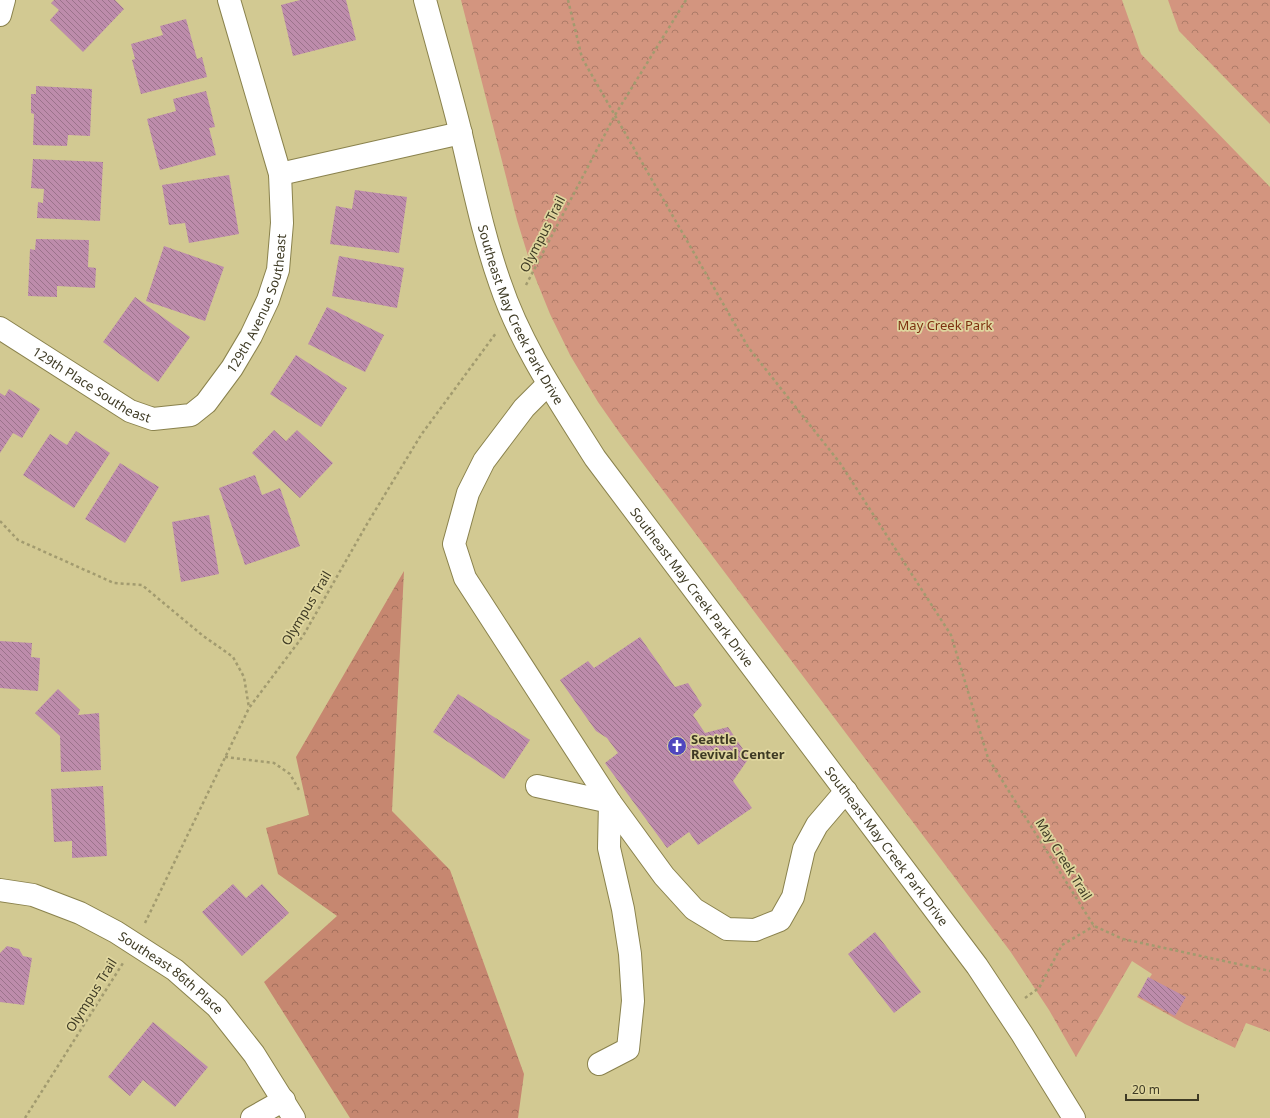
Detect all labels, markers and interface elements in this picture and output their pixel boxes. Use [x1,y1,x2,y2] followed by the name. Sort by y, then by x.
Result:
[515,193,569,275] street label: Olympus Trail
[474,223,568,408] street label: Southeast May Creek Park Drive
[222,233,290,377] street label: 129th Avenue Southeast
[898,316,992,334] park label: May Creek Park
[29,342,153,427] street label: 129th Place Southeast
[626,504,758,671] street label: Southeast May Creek Park Drive
[277,568,335,648] street label: Olympus Trail
[691,730,785,763] place label: Seattle Revival Center
[666,735,688,757] church icon: Seattle Revival Center
[821,763,953,930] street label: Southeast May Creek Park Drive
[1032,815,1096,903] street label: May Creek Trail
[115,927,228,1018] street label: Southeast 86th Place
[61,955,121,1035] street label: Olympus Trail
[1126,1076,1198,1102] scale bar
[1132,1081,1160,1098] text: 20 m

